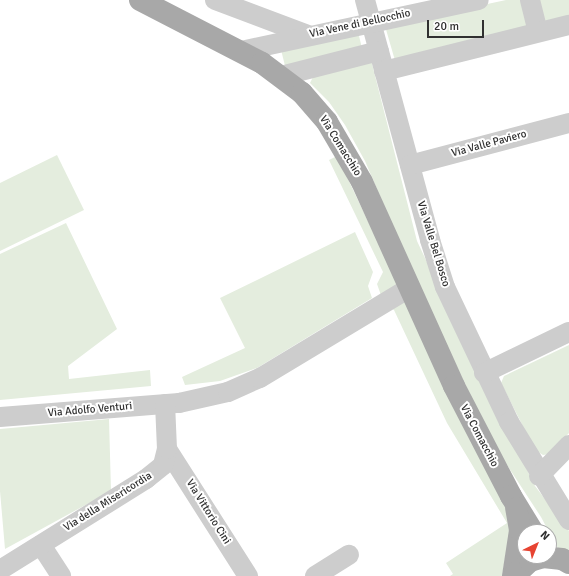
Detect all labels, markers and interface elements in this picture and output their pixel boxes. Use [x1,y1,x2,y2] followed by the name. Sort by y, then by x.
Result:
[308,7,412,41] street label: Via Vene di Bellocchio
[429,12,486,38] scale bar
[434,19,459,34] text: 20 m
[316,113,364,179] street label: Via Comacchio
[450,128,528,160] street label: Via Valle Paviero
[414,200,452,288] street label: Via Valle Bel Bosco
[47,400,133,420] street label: Via Adolfo Venturi
[457,402,501,470] street label: Via Comacchio
[61,470,155,534] street label: Via della Misericordia
[183,477,233,547] street label: Via Vittorio Cini
[517,524,557,564] north arrow
[538,528,552,543] text: N

